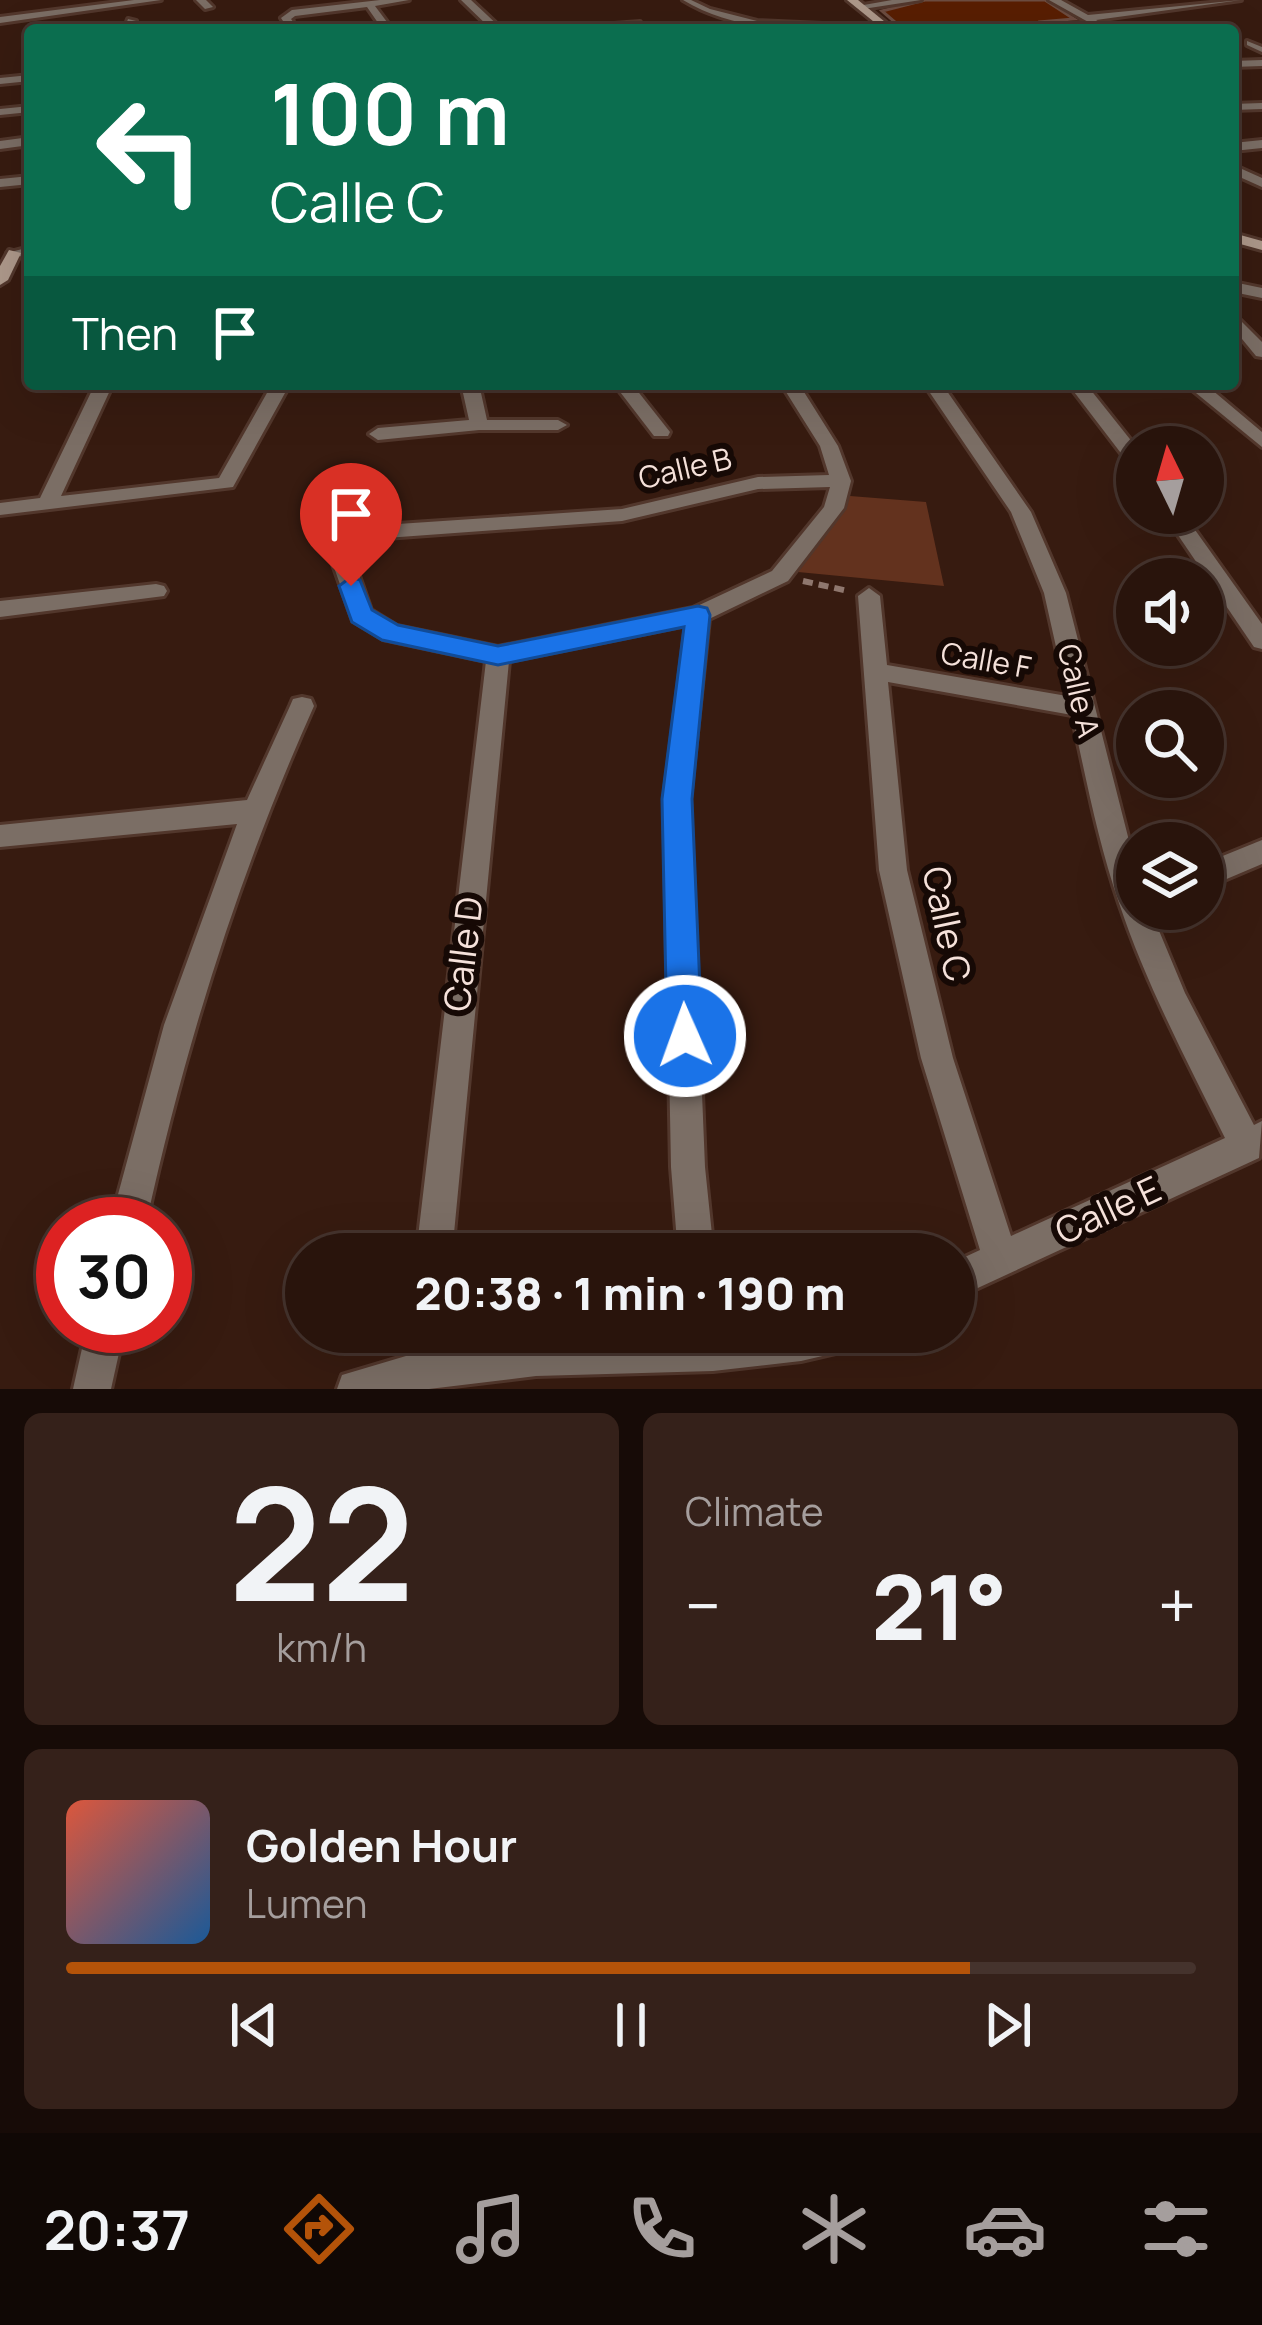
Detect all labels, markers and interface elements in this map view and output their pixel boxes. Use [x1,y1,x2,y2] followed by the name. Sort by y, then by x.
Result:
[270,55,510,170] text: 100 m
[72,72,228,228] icon: left
[270,164,445,238] text: Calle C
[202,300,268,366] icon: arrive
[72,302,178,364] text: Then
[1116,426,1224,534] north arrow
[1116,426,1224,930] map controls
[634,437,735,498] street label: Calle B
[300,463,402,586] pin
[318,481,384,547] icon: arrive
[1116,558,1224,666] button: sound
[938,631,1035,688] street label: Calle F
[1049,640,1110,741] street label: Calle A
[1116,690,1224,798] button: search
[1116,822,1224,930] button: layers
[911,862,984,986] street label: Calle C
[431,894,494,1014] street label: Calle D
[622,973,748,1099] position arrow
[1047,1164,1169,1255] street label: Calle E
[36,1197,192,1353] speed limit sign: 30
[415,1262,845,1324] text: 20:38 · 1 min · 190 m
[229,1435,414,1648] text: 22
[685,1484,824,1538] text: Climate
[871,1544,1007,1667] text: 21°
[685,1560,721,1650] text: −
[1158,1560,1196,1650] text: +
[276,1620,367,1674] text: km/h
[246,1814,517,1876] text: Golden Hour
[246,1876,367,1930] text: Lumen
[221,1992,287,2058] icon: previous
[598,1992,664,2058] icon: pause
[975,1992,1041,2058] icon: next
[277,2187,361,2271] icon: directions
[449,2187,533,2271] icon: music
[620,2187,704,2271] icon: phone
[792,2187,876,2271] icon: climate
[963,2187,1047,2271] icon: car
[1134,2187,1218,2271] icon: filters
[44,2192,190,2266] text: 20:37

